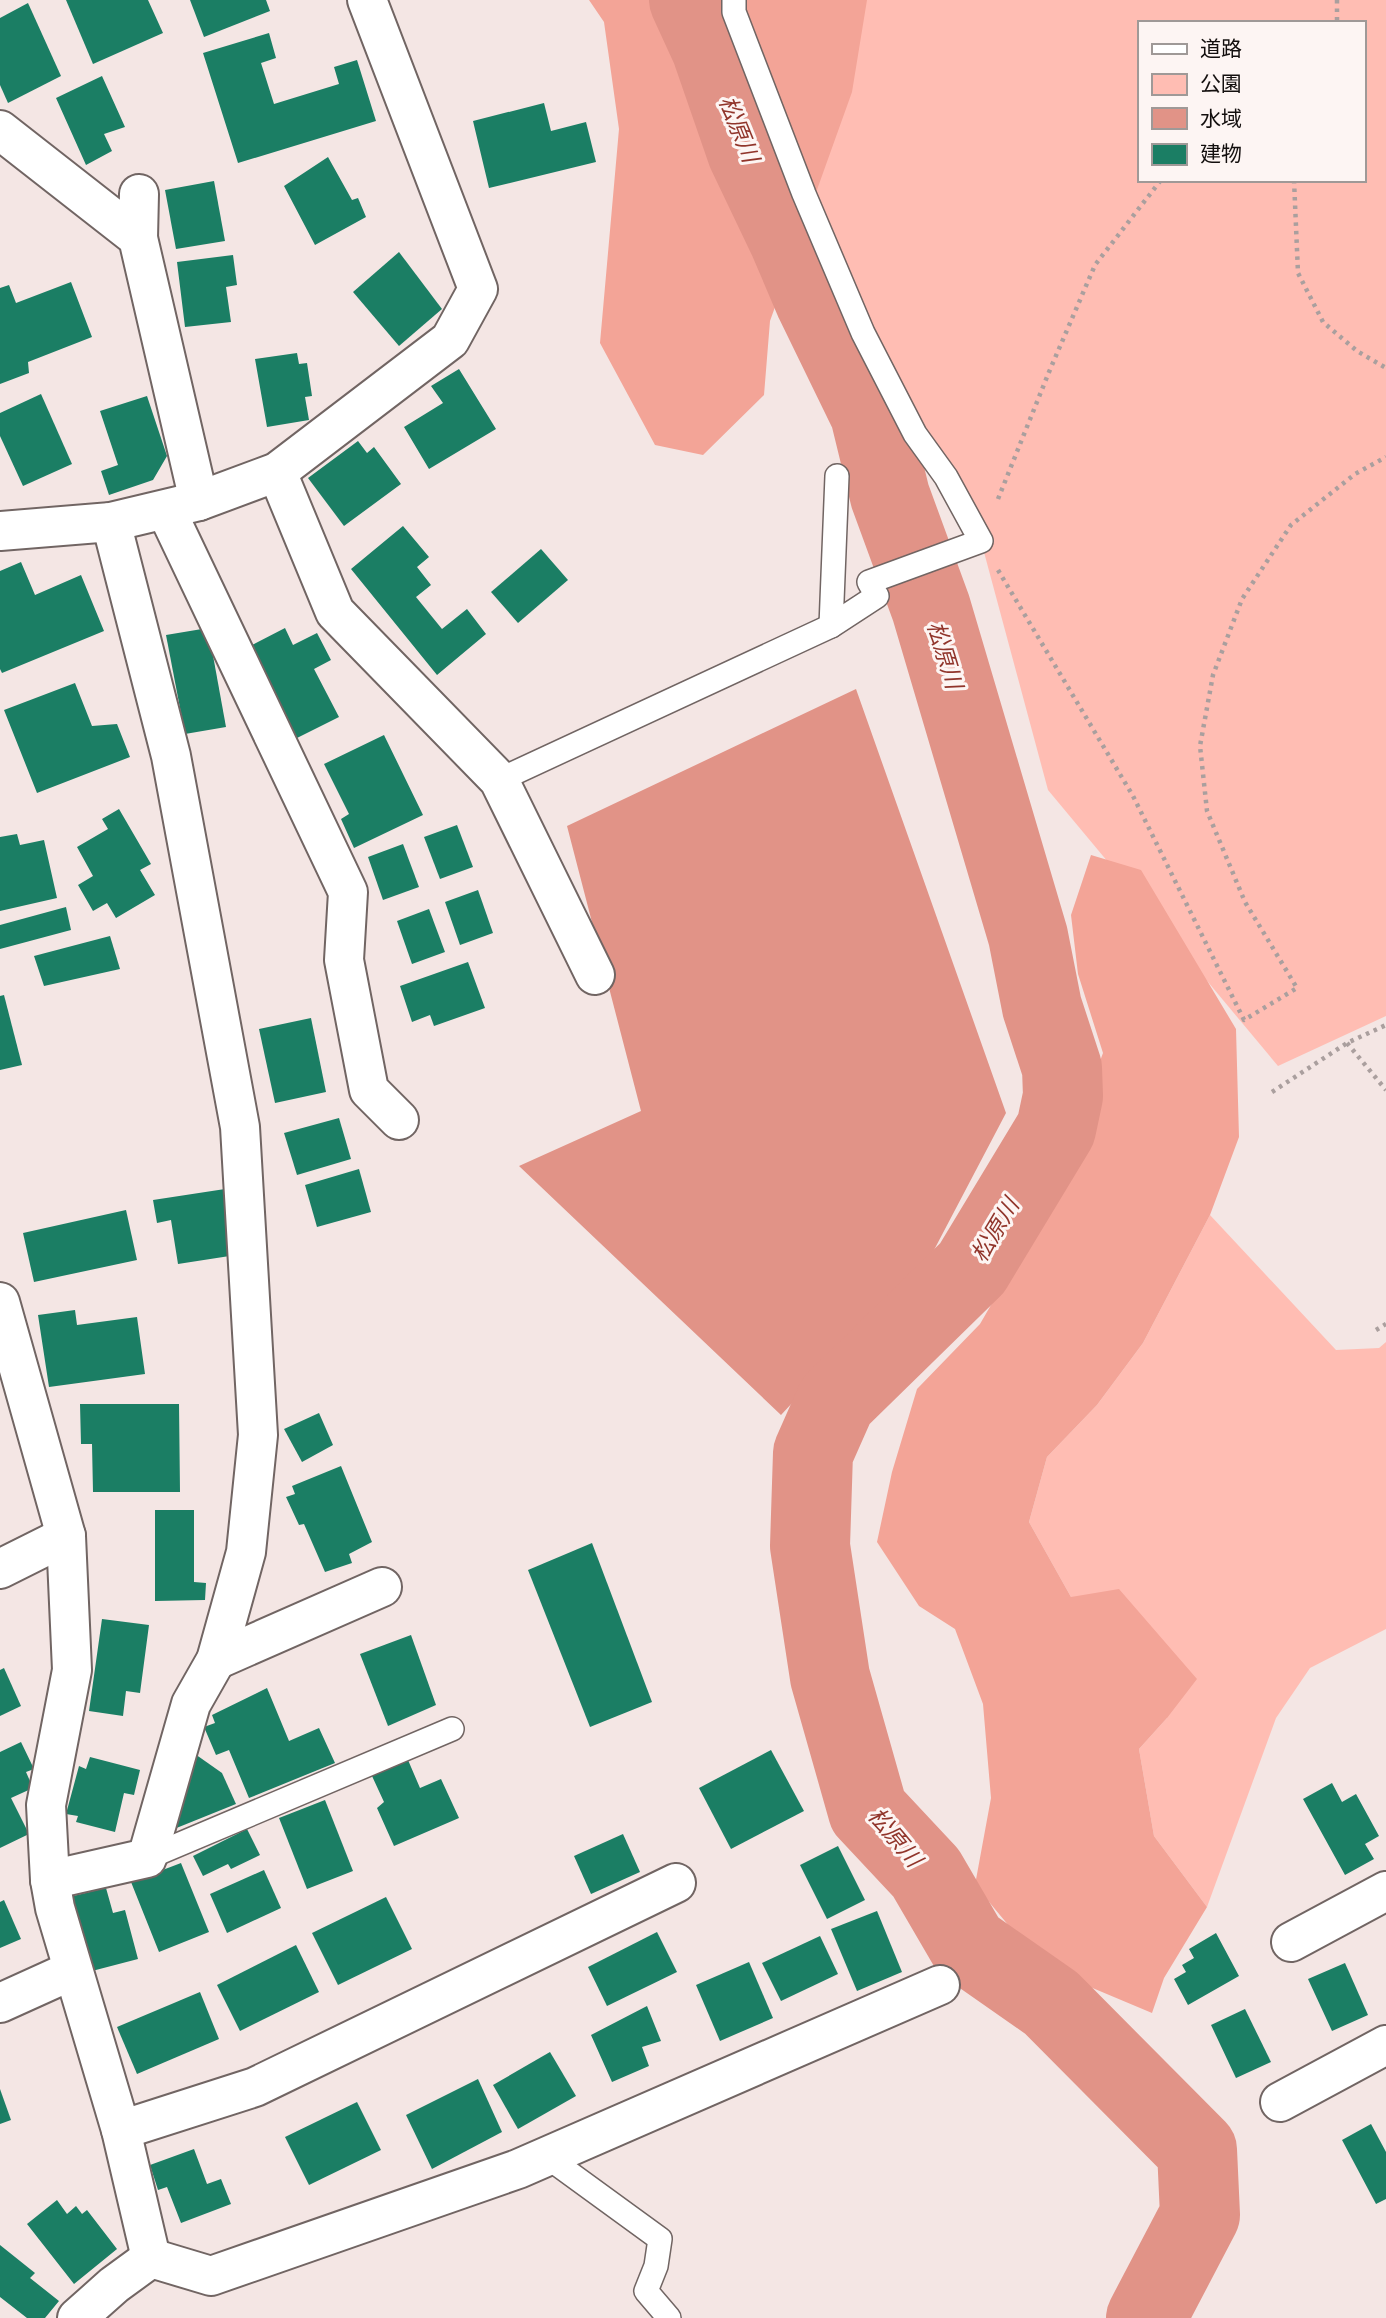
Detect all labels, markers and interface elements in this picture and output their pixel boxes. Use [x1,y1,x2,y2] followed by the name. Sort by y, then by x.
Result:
[1138,21,1365,182] legend
[1200,34,1242,64] text: 道路
[1200,69,1242,99] text: 公園
[710,91,769,170] water label: 松原川
[1200,104,1242,134] text: 水域
[1200,139,1242,169] text: 建物
[919,617,972,696] water label: 松原川
[963,1189,1029,1268] water label: 松原川
[860,1800,932,1877] water label: 松原川

